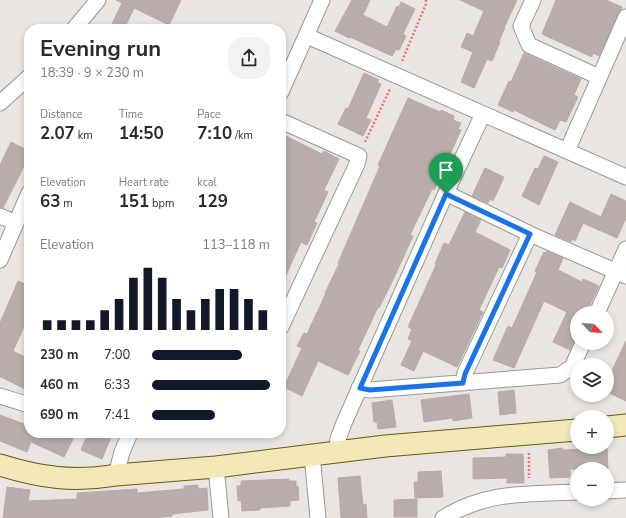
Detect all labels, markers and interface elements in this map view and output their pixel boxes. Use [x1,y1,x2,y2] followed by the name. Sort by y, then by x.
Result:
[40,34,161,64] text: Evening run
[228,37,270,79] button: share
[40,64,144,82] text: 18:39 · 9 × 230 m
[40,107,83,122] text: Distance
[119,107,143,122] text: Time
[197,107,221,122] text: Pace
[40,122,75,145] text: 2.07
[119,122,164,145] text: 14:50
[197,122,232,145] text: 7:10
[75,128,93,143] text: km
[232,128,253,143] text: /km
[429,153,463,194] pin
[435,159,457,181] icon: arrive
[40,175,86,190] text: Elevation
[119,175,169,190] text: Heart rate
[197,175,217,190] text: kcal
[40,190,60,213] text: 63
[119,190,149,213] text: 151
[197,190,228,213] text: 129
[60,196,73,211] text: m
[149,196,174,211] text: bpm
[40,236,94,254] text: Elevation
[202,236,270,254] text: 113–118 m
[570,306,614,350] north arrow
[570,306,614,506] map controls
[40,346,78,364] text: 230 m
[104,346,130,364] text: 7:00
[570,358,614,402] button: layers
[40,376,78,394] text: 460 m
[104,376,130,394] text: 6:33
[40,406,78,424] text: 690 m
[104,406,130,424] text: 7:41
[570,410,614,454] button: +
[570,462,614,506] button: −

